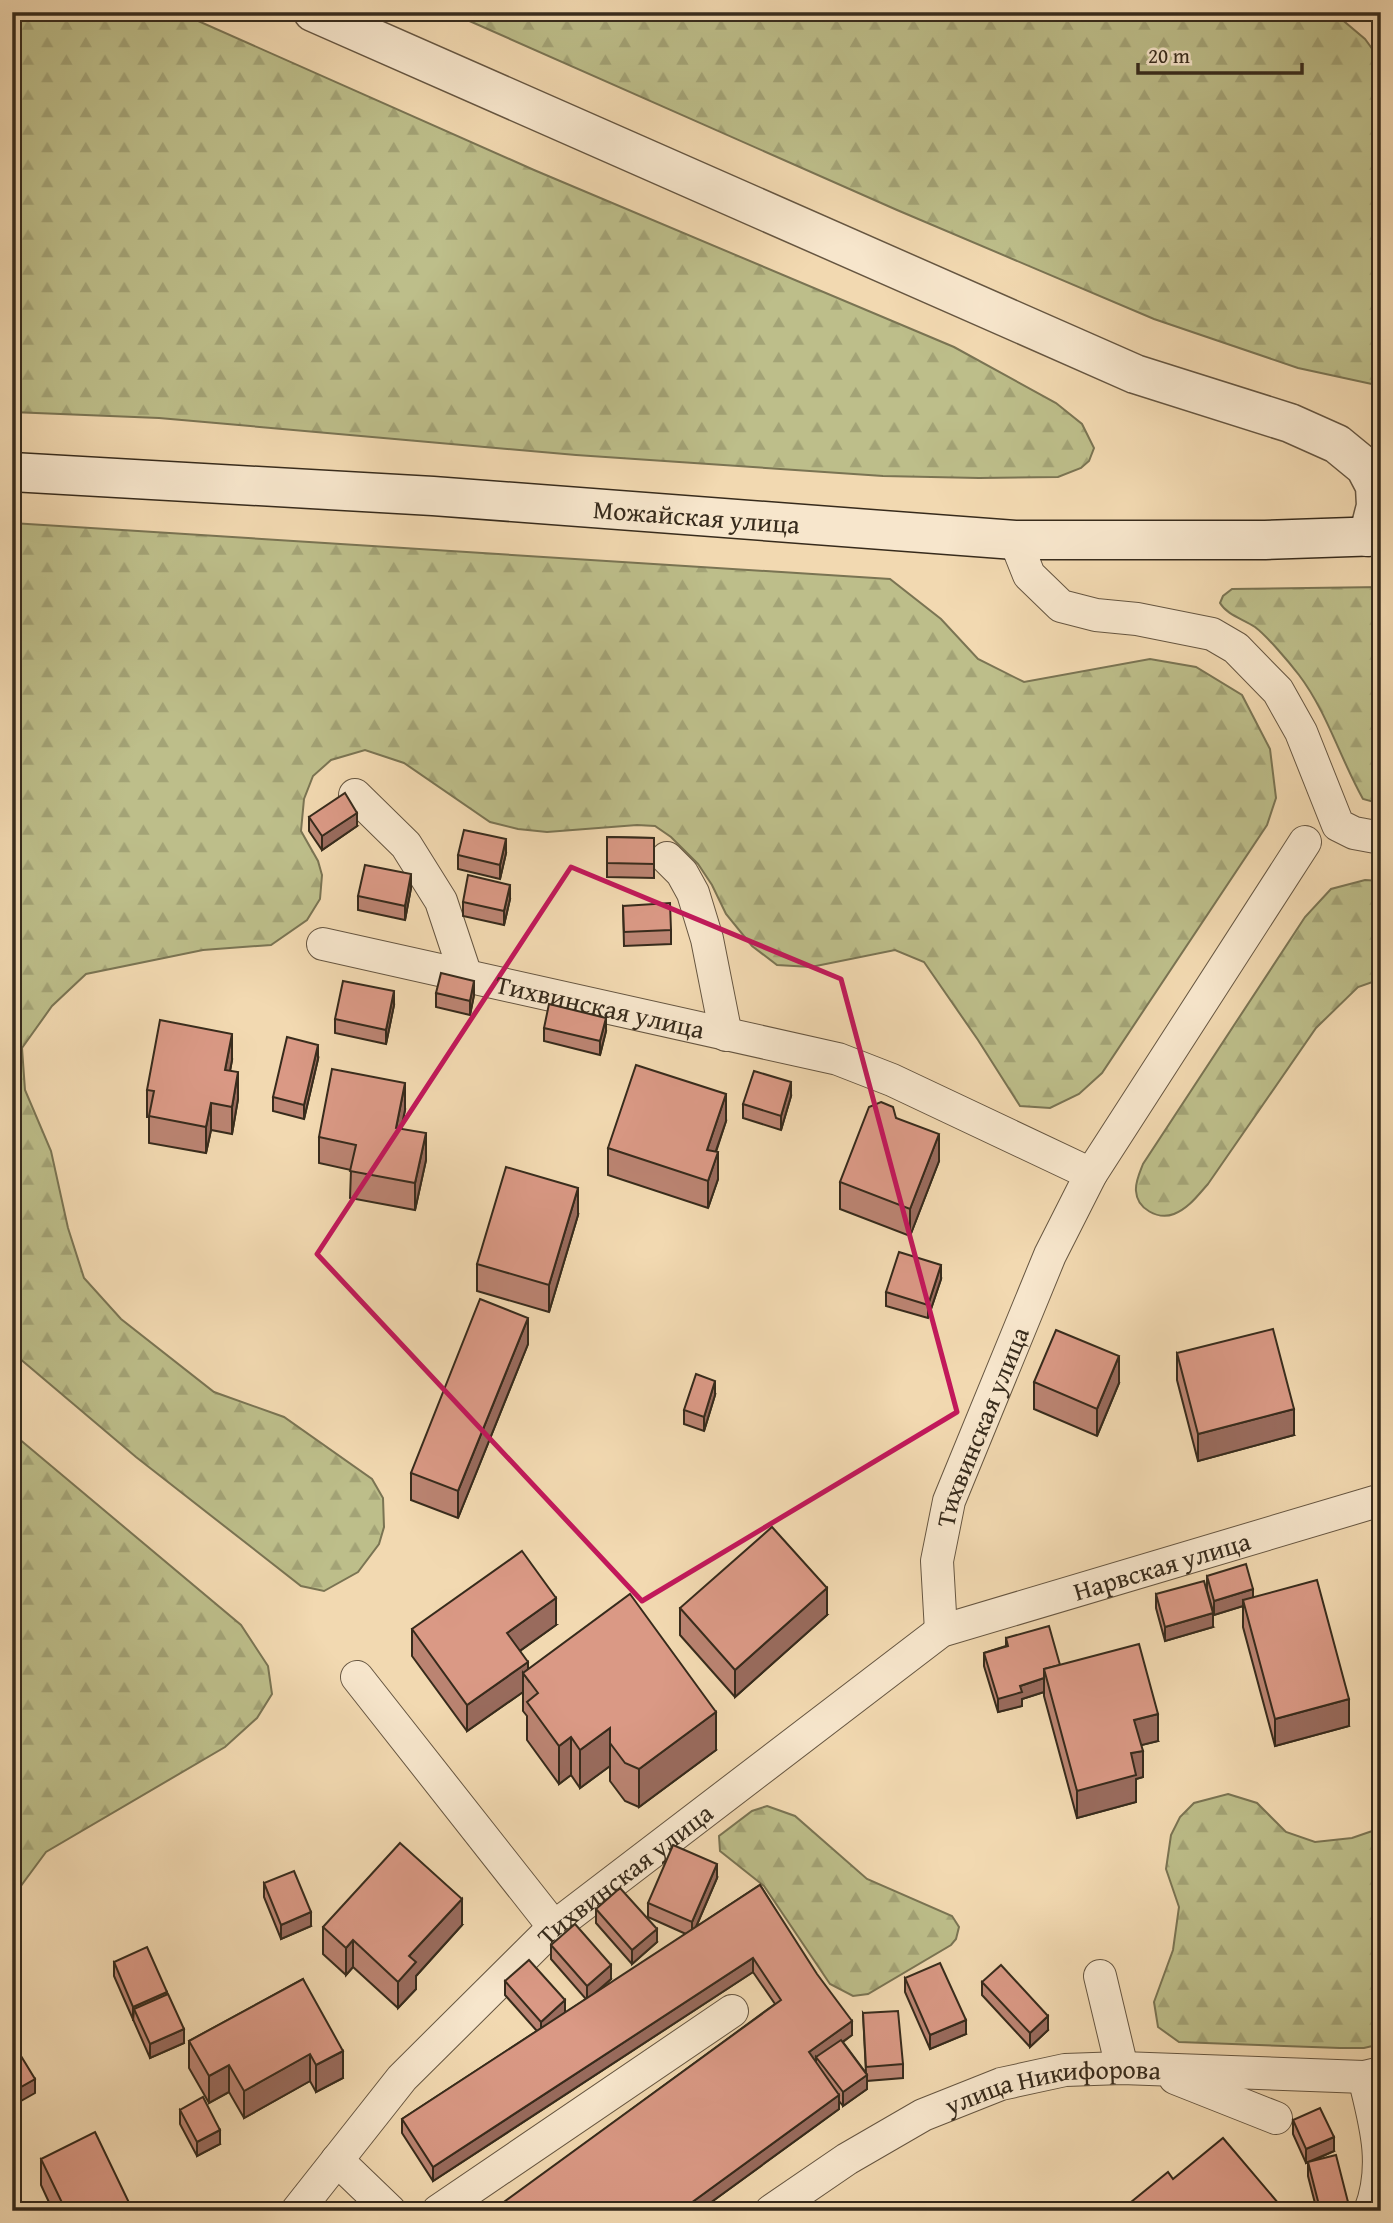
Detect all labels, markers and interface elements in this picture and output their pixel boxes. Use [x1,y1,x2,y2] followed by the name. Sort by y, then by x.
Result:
[1138,32,1302,76] scale bar
[1148,40,1190,71] text: 20 m
[592,489,802,543] street label: Можайская улица
[492,964,709,1048] street label: Тихвинская улица
[925,1320,1038,1530] street label: Тихвинская улица
[1068,1520,1255,1610] street label: Нарвская улица
[527,1793,721,1954] street label: Тихвинская улица
[938,2048,1162,2124] street label: улица Никифорова

